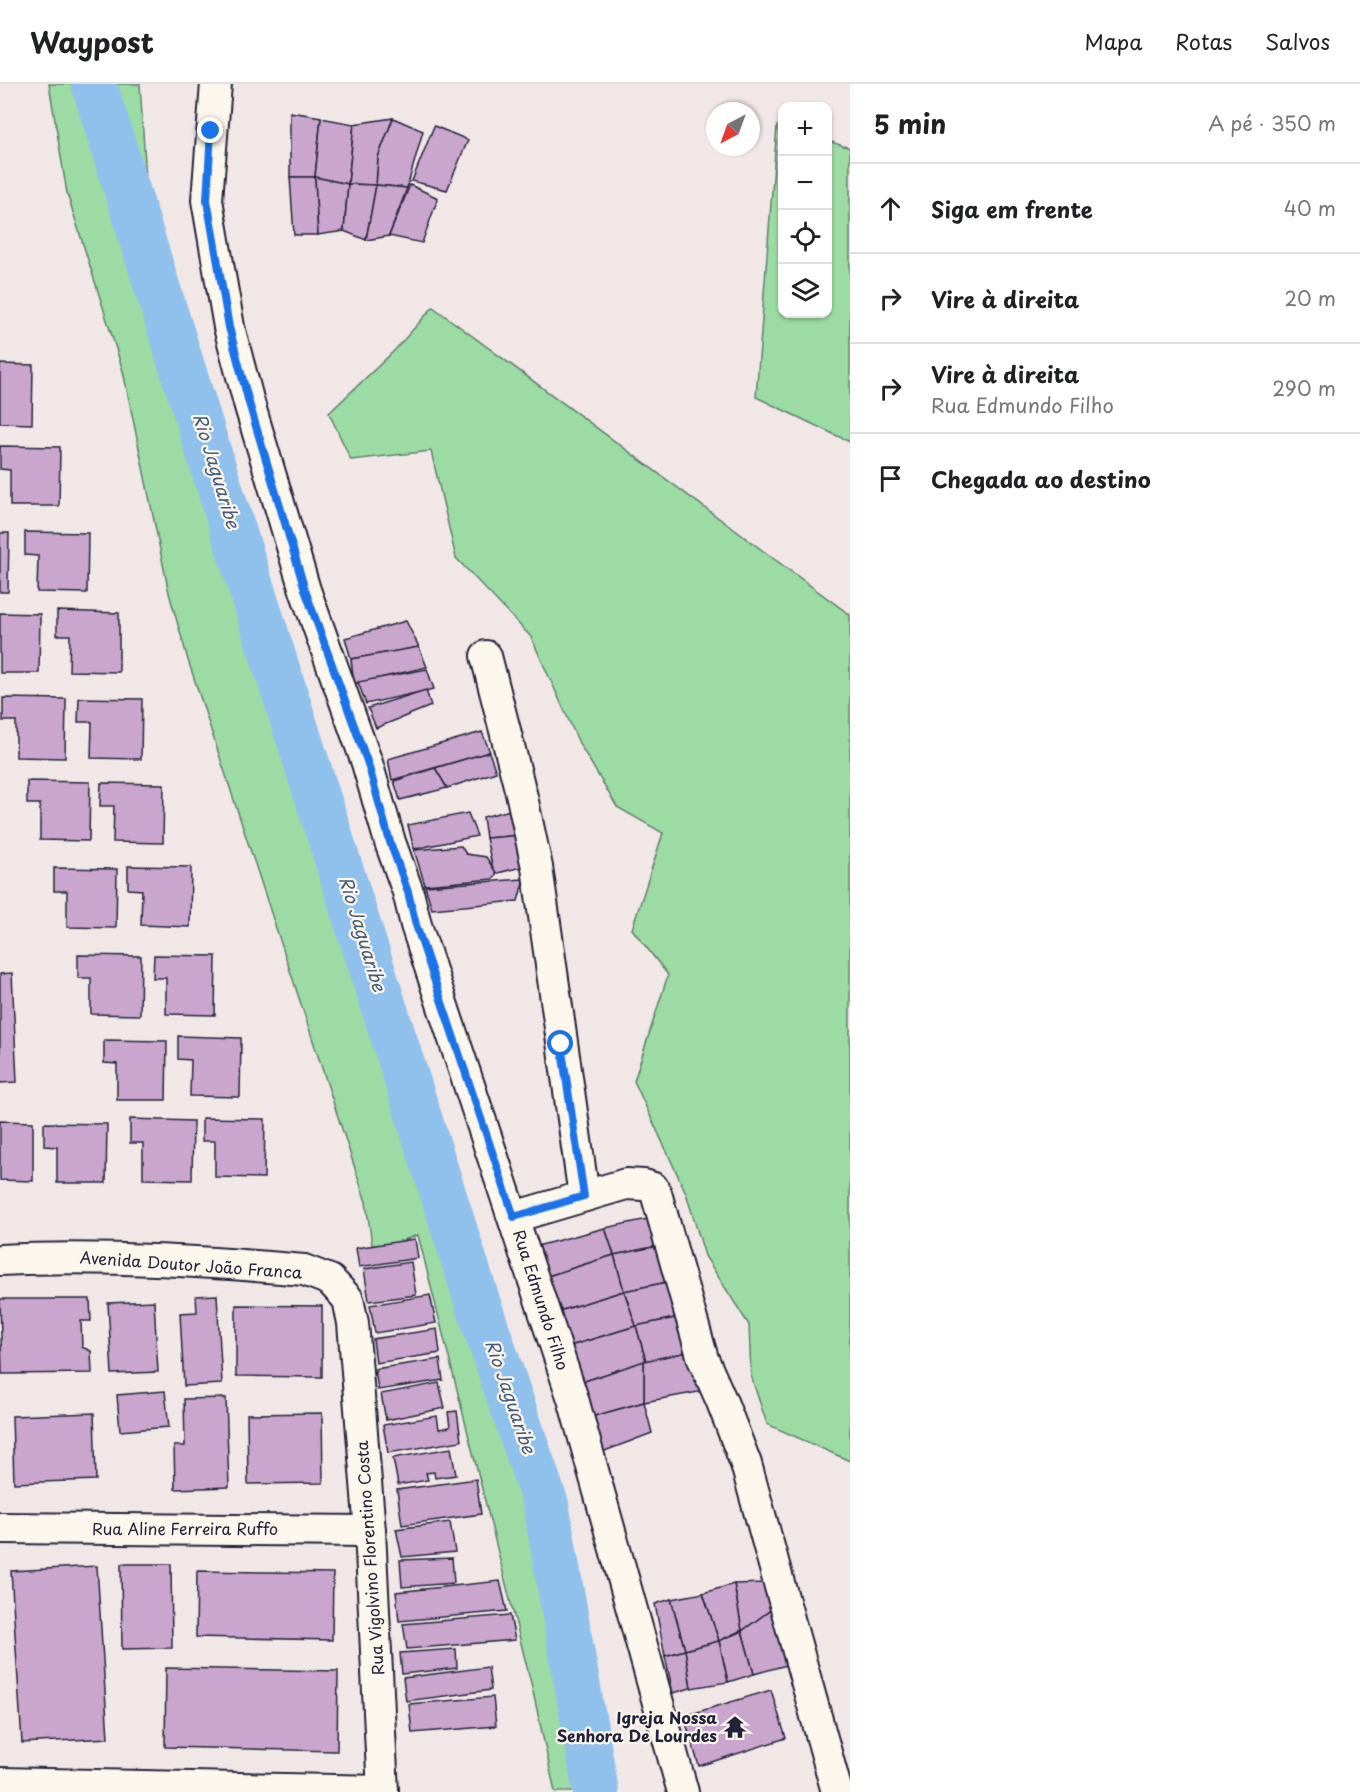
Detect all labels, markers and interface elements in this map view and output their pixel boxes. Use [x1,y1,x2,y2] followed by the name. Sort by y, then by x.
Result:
[30,20,154,63] text: Waypost
[1085,25,1142,57] text: Mapa
[1175,25,1232,57] text: Rotas
[1265,25,1330,57] text: Salvos
[706,102,760,156] north arrow
[778,102,832,318] map controls
[778,102,832,156] button: +
[874,104,946,143] text: 5 min
[1208,108,1336,138] text: A pé · 350 m
[197,117,223,143] route end
[778,156,832,210] button: −
[874,192,907,225] icon: ahead
[931,192,1093,225] text: Siga em frente
[1284,193,1336,223] text: 40 m
[778,210,832,264] button: locate
[778,264,832,318] button: layers
[874,282,907,315] icon: right
[931,282,1079,315] text: Vire à direita
[1284,283,1336,313] text: 20 m
[931,357,1079,390] text: Vire à direita
[874,372,907,405] icon: right
[1272,373,1336,403] text: 290 m
[931,390,1114,420] text: Rua Edmundo Filho
[187,410,248,532] water label: Rio Jaguaribe
[874,462,907,495] icon: arrive
[931,462,1151,495] text: Chegada ao destino
[333,873,394,995] water label: Rio Jaguaribe
[547,1030,573,1056] route start
[508,1226,576,1373] street label: Rua Edmundo Filho
[79,1244,304,1284] street label: Avenida Doutor João Franca
[479,1336,544,1458] water label: Rio Jaguaribe
[349,1440,389,1676] street label: Rua Vigolvino Florentino Costa
[92,1516,278,1540] street label: Rua Aline Ferreira Ruffo
[557,1705,717,1747] place label: Igreja Nossa Senhora De Lourdes
[722,1714,748,1740] temple icon: Igreja Nossa Senhora De Lourdes

